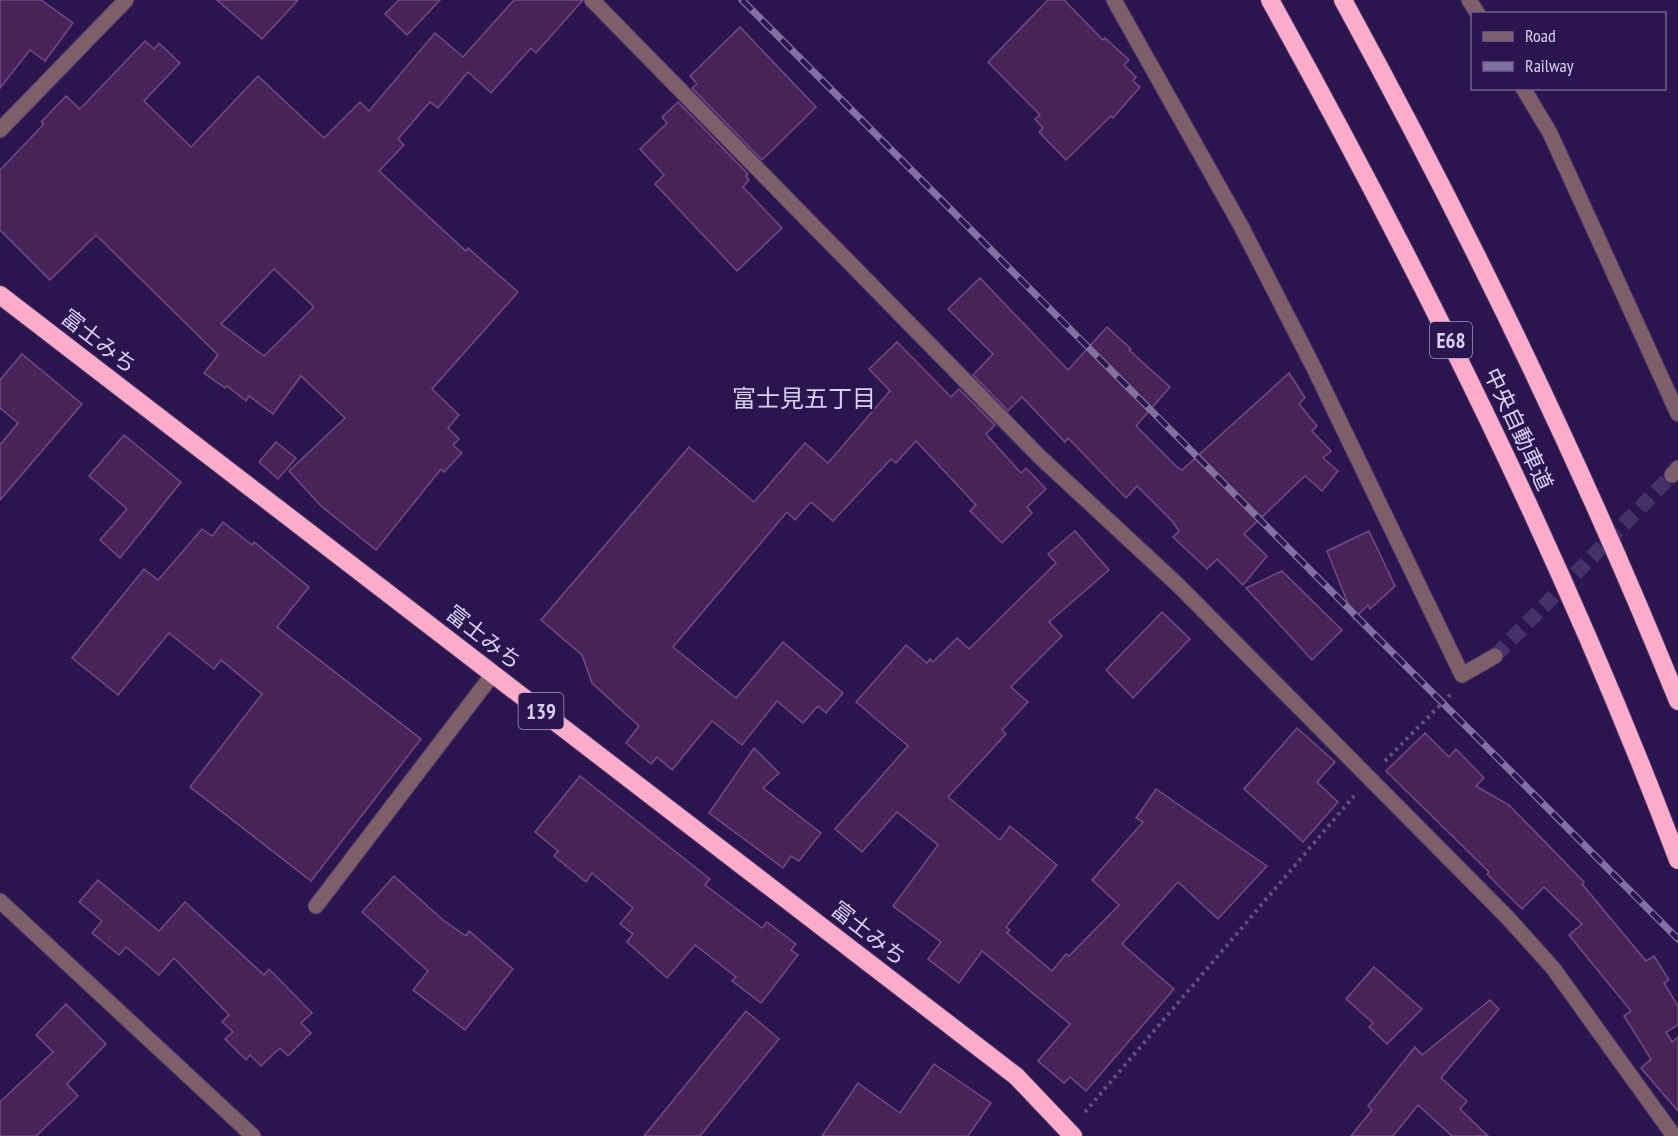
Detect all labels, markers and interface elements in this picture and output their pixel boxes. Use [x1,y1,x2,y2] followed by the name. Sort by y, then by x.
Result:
[1471,12,1666,90] legend
[1525,24,1556,47] text: Road
[1525,54,1574,77] text: Railway
[56,303,142,379] street label: 富士みち
[1430,322,1472,358] road number: E68
[1478,363,1560,495] street label: 中央自動車道
[732,383,876,414] district label: 富士見五丁目
[441,599,527,675] street label: 富士みち
[518,693,564,729] road number: 139
[826,895,912,971] street label: 富士みち

